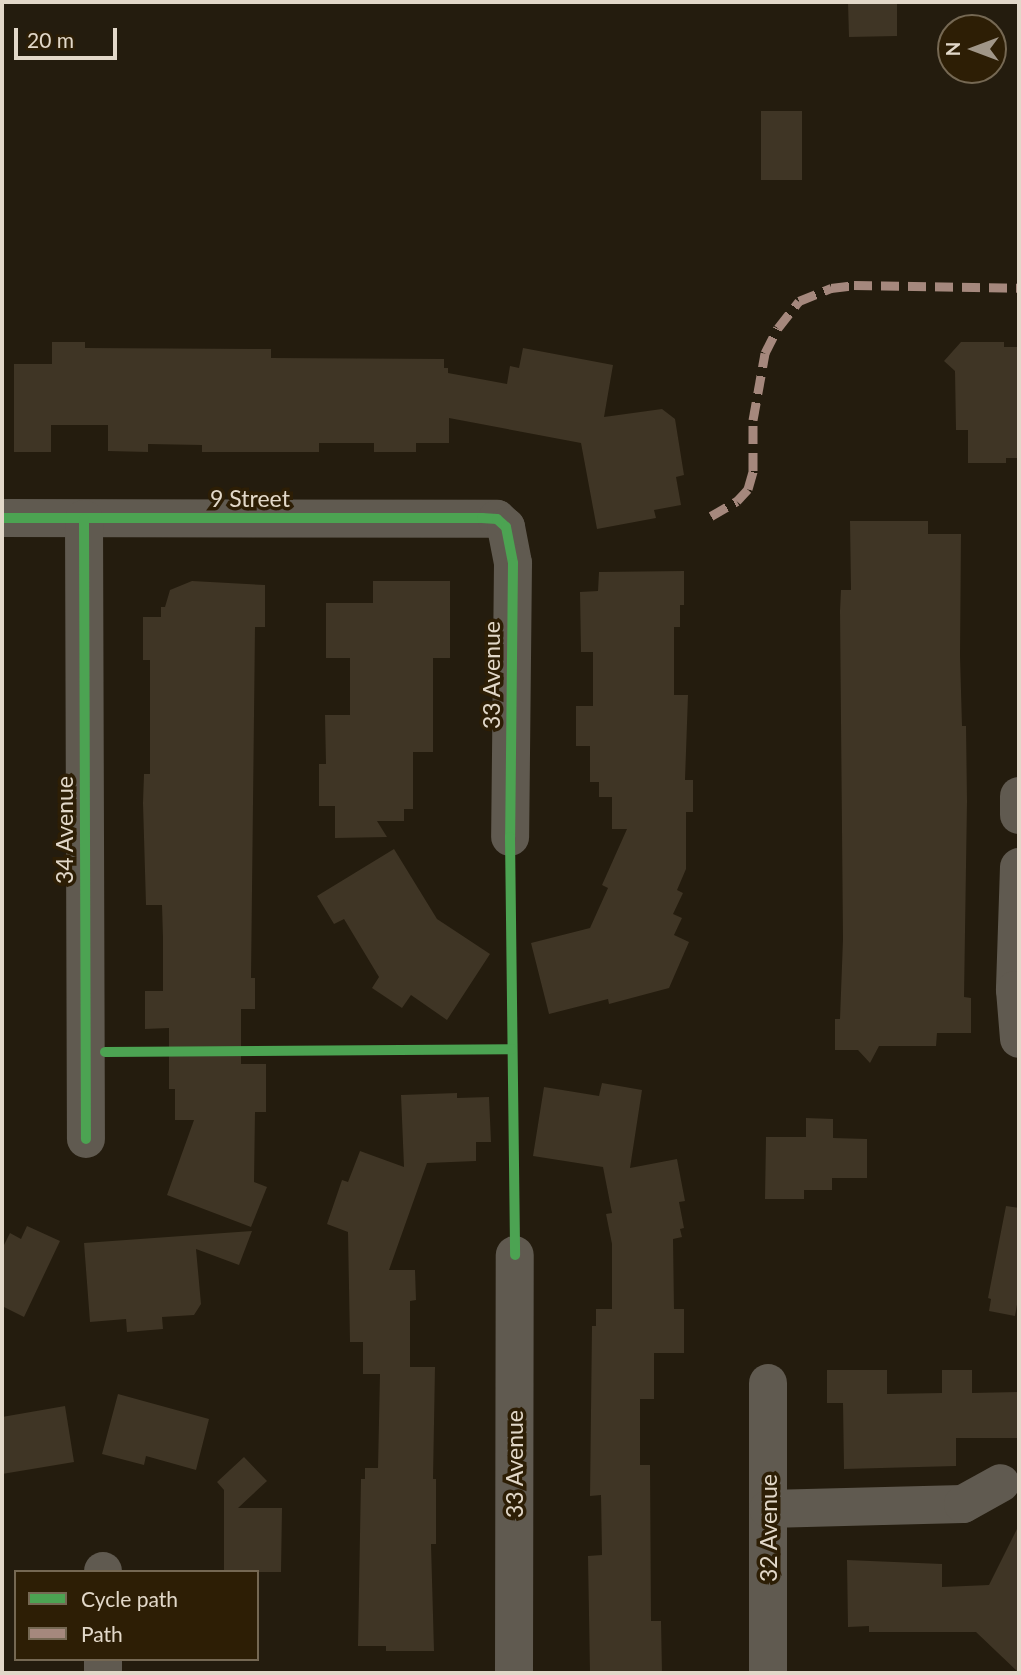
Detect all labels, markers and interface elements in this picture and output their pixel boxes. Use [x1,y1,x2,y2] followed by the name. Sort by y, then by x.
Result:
[18,14,121,58] scale bar
[937,14,1007,84] north arrow
[27,27,74,52] text: 20 m
[941,42,964,56] text: N
[210,484,290,512] street label: 9 Street
[477,621,505,729] street label: 33 Avenue
[50,776,78,884] street label: 34 Avenue
[500,1410,528,1518] street label: 33 Avenue
[754,1474,782,1582] street label: 32 Avenue
[14,1570,259,1661] legend
[81,1586,178,1611] text: Cycle path
[81,1621,123,1646] text: Path

